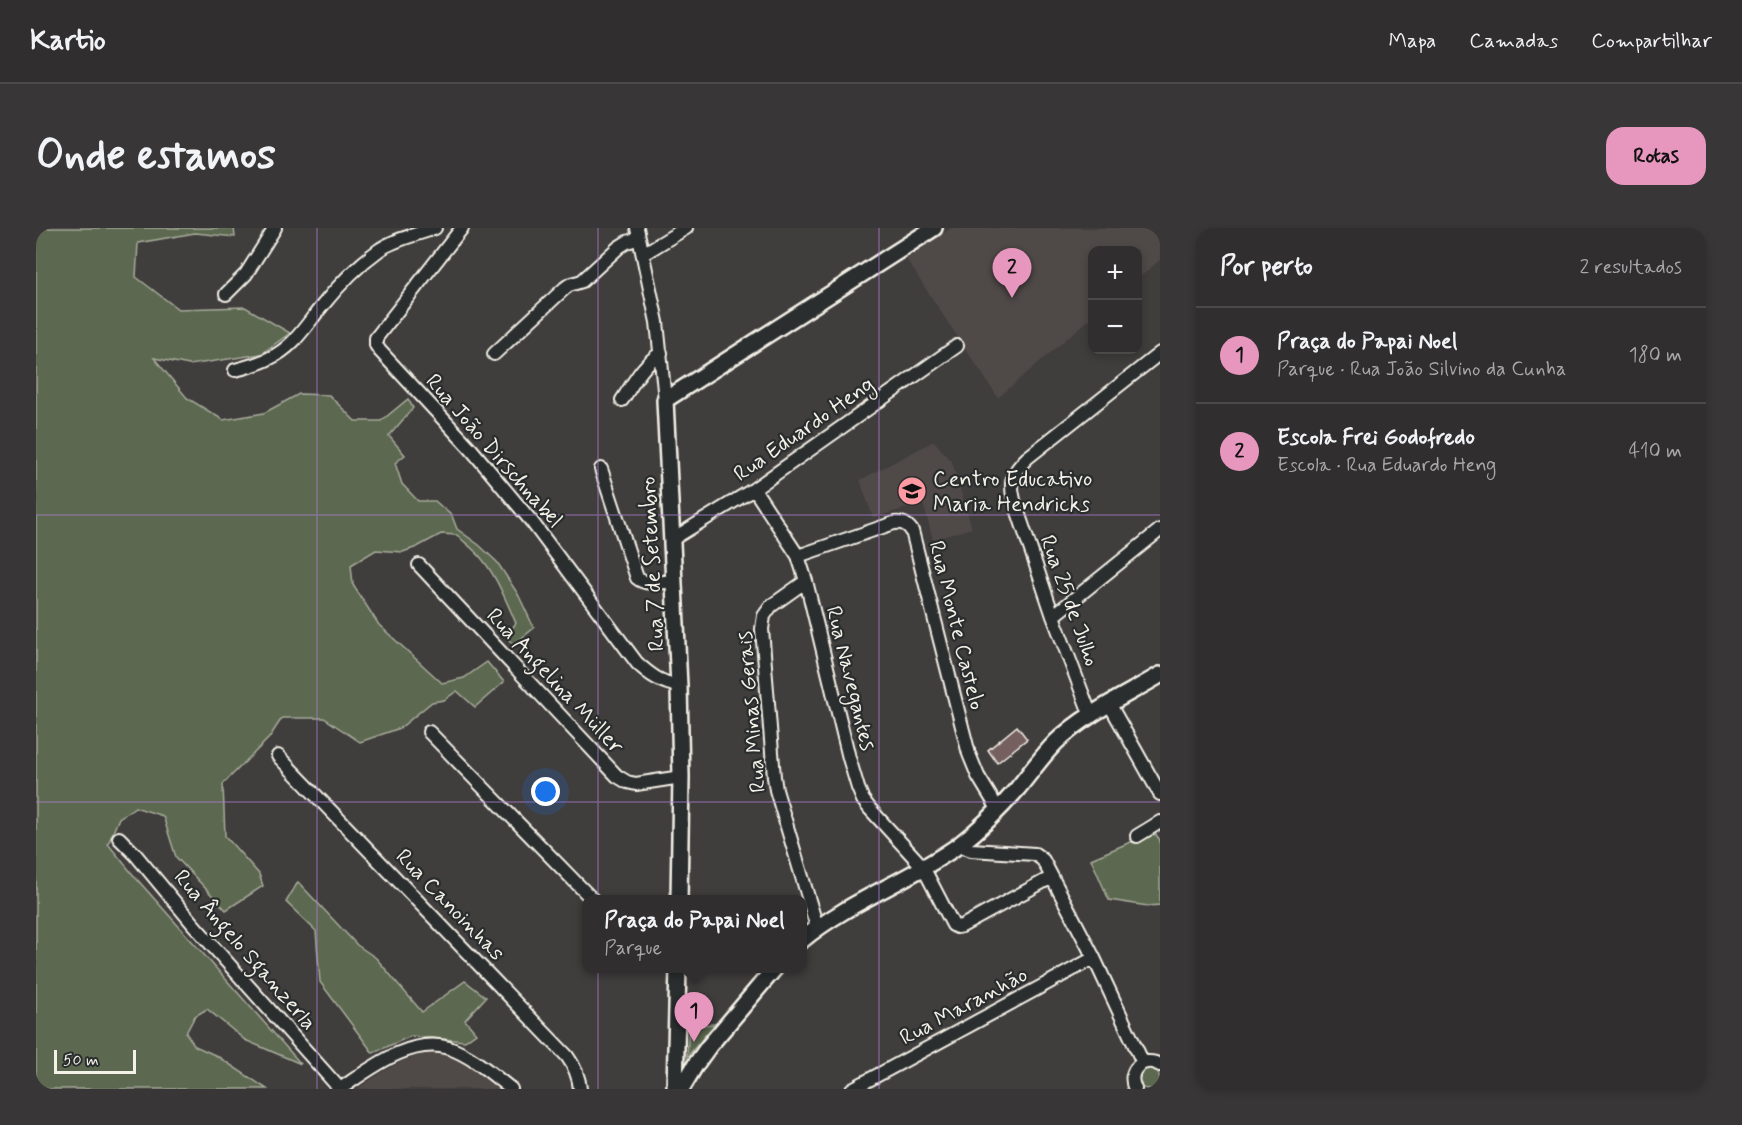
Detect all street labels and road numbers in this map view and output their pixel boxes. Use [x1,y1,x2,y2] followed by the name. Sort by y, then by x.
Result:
[419,368,568,534] street label: Rua João Dirschnabel
[728,371,882,491] street label: Rua Eduardo Heng
[634,476,672,652] street label: Rua 7 de Setembro
[1033,531,1106,670] street label: Rua 25 de Julho
[922,538,991,713] street label: Rua Monte Castelo
[477,603,630,763] street label: Rua Angelina Müller
[816,603,882,755] street label: Rua Navegantes
[731,630,773,794] street label: Rua Minas Gerais
[389,843,510,968] street label: Rua Canoinhas
[165,864,322,1038] street label: Rua Ângelo Sganzerla
[895,961,1033,1052] street label: Rua Maranhão

